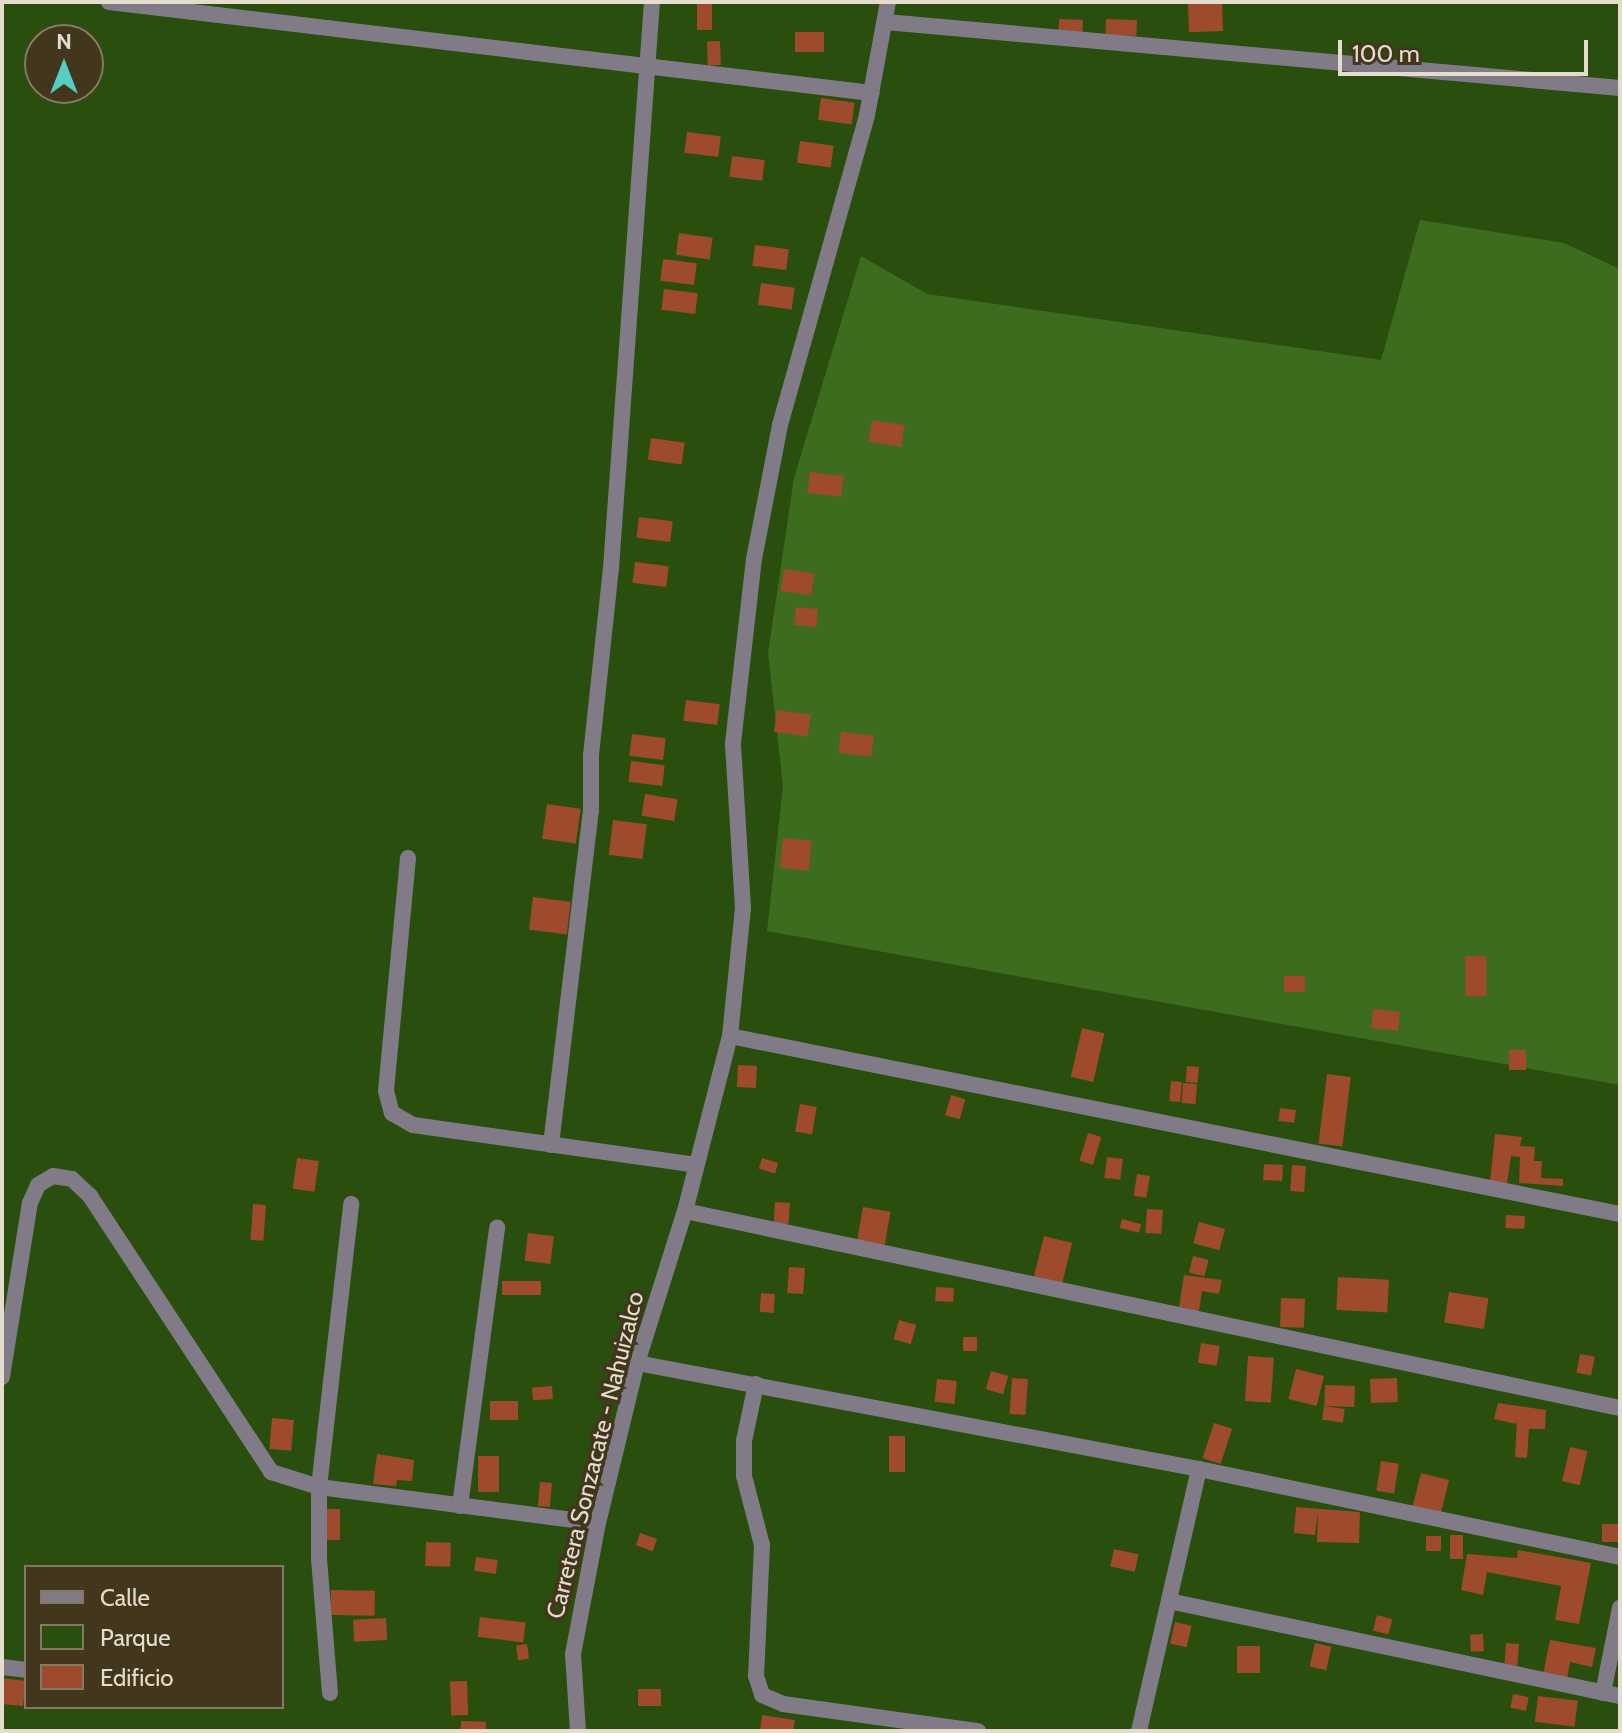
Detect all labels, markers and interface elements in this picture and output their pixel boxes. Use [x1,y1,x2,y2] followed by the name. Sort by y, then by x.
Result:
[24,24,104,104] north arrow
[1342,24,1592,74] scale bar
[56,28,72,55] text: N
[1352,39,1420,68] text: 100 m
[540,1288,650,1622] street label: Carretera Sonzacate - Nahuizalco
[24,1565,284,1709] legend
[100,1583,150,1612] text: Calle
[100,1623,170,1652] text: Parque
[100,1663,174,1692] text: Edificio

